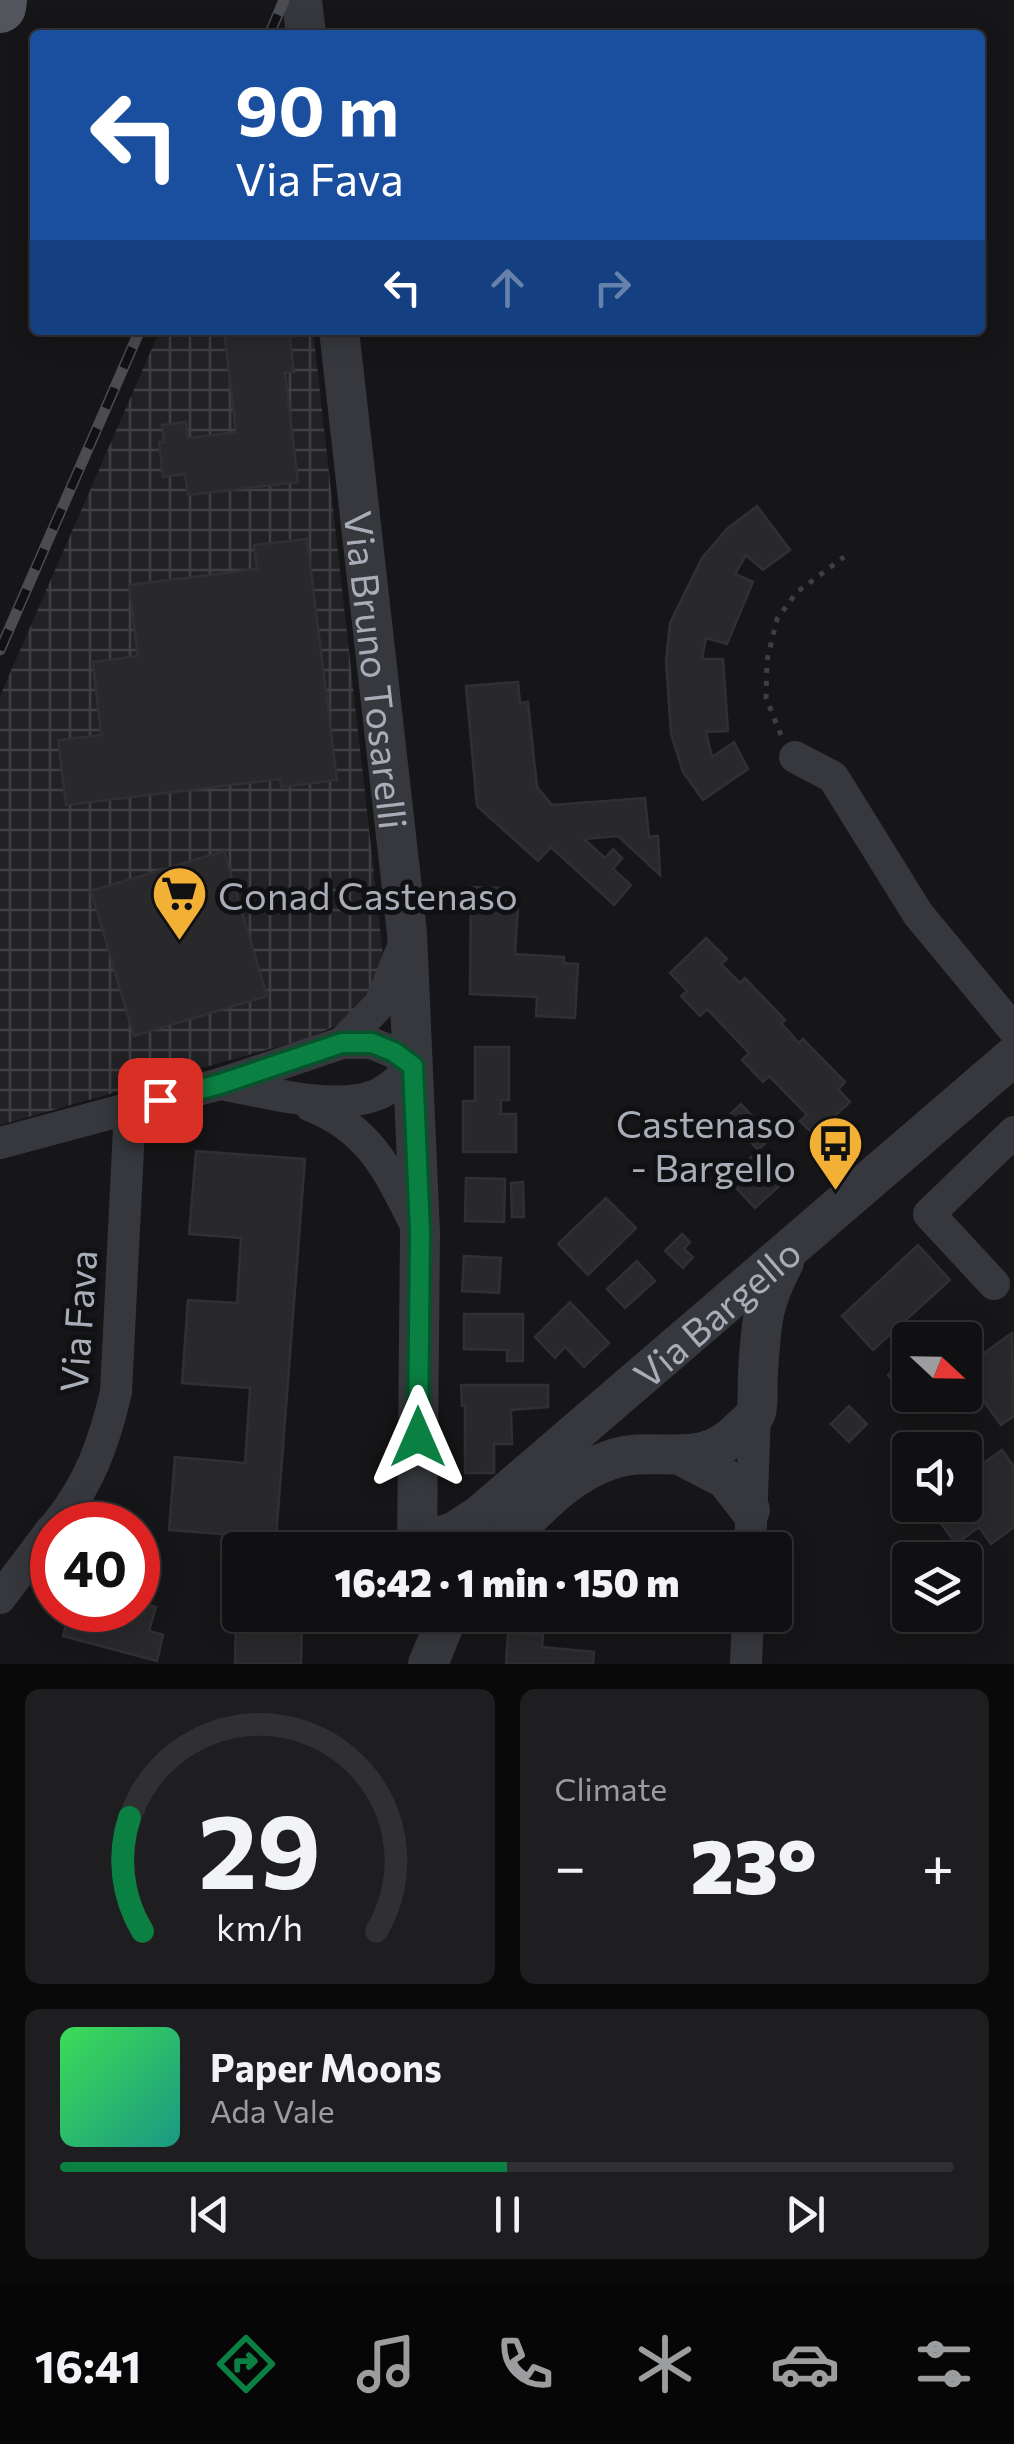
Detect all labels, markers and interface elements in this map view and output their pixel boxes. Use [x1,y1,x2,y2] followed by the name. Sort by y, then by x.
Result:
[235,65,399,150] text: 90 m
[70,70,200,200] icon: left
[235,150,404,205] text: Via Fava
[375,260,430,315] icon: left
[480,260,535,315] icon: ahead
[585,260,640,315] icon: right
[336,508,419,832] street label: Via Bruno Tosarelli
[149,864,209,943] supermarket icon: Conad Castenaso
[218,871,518,918] place label: Conad Castenaso
[118,1058,203,1143] pin
[133,1073,188,1128] icon: arrive
[616,1099,796,1190] place label: Castenaso - Bargello
[805,1114,865,1193] bus stop icon: Castenaso - Bargello
[623,1227,809,1397] street label: Via Bargello
[49,1248,105,1394] street label: Via Fava
[892,1322,982,1412] north arrow
[892,1322,982,1632] map controls
[366,1385,470,1489] position arrow
[892,1432,982,1522] button: sound
[30,1502,160,1632] speed limit sign: 40
[892,1542,982,1632] button: layers
[335,1558,679,1605] text: 16:42 · 1 min · 150 m
[555,1768,667,1808] text: Climate
[198,1783,321,1910] text: 29
[691,1818,817,1909] text: 23°
[555,1831,586,1898] text: −
[922,1831,954,1898] text: +
[216,1905,303,1948] text: km/h
[210,2043,442,2090] text: Paper Moons
[210,2090,335,2130] text: Ada Vale
[182,2187,237,2242] icon: previous
[480,2187,535,2242] icon: pause
[778,2187,833,2242] icon: next
[211,2329,281,2399] icon: directions
[351,2329,421,2399] icon: music
[490,2329,560,2399] icon: phone
[630,2329,700,2399] icon: climate
[770,2329,840,2399] icon: car
[909,2329,979,2399] icon: filters
[35,2337,141,2392] text: 16:41

